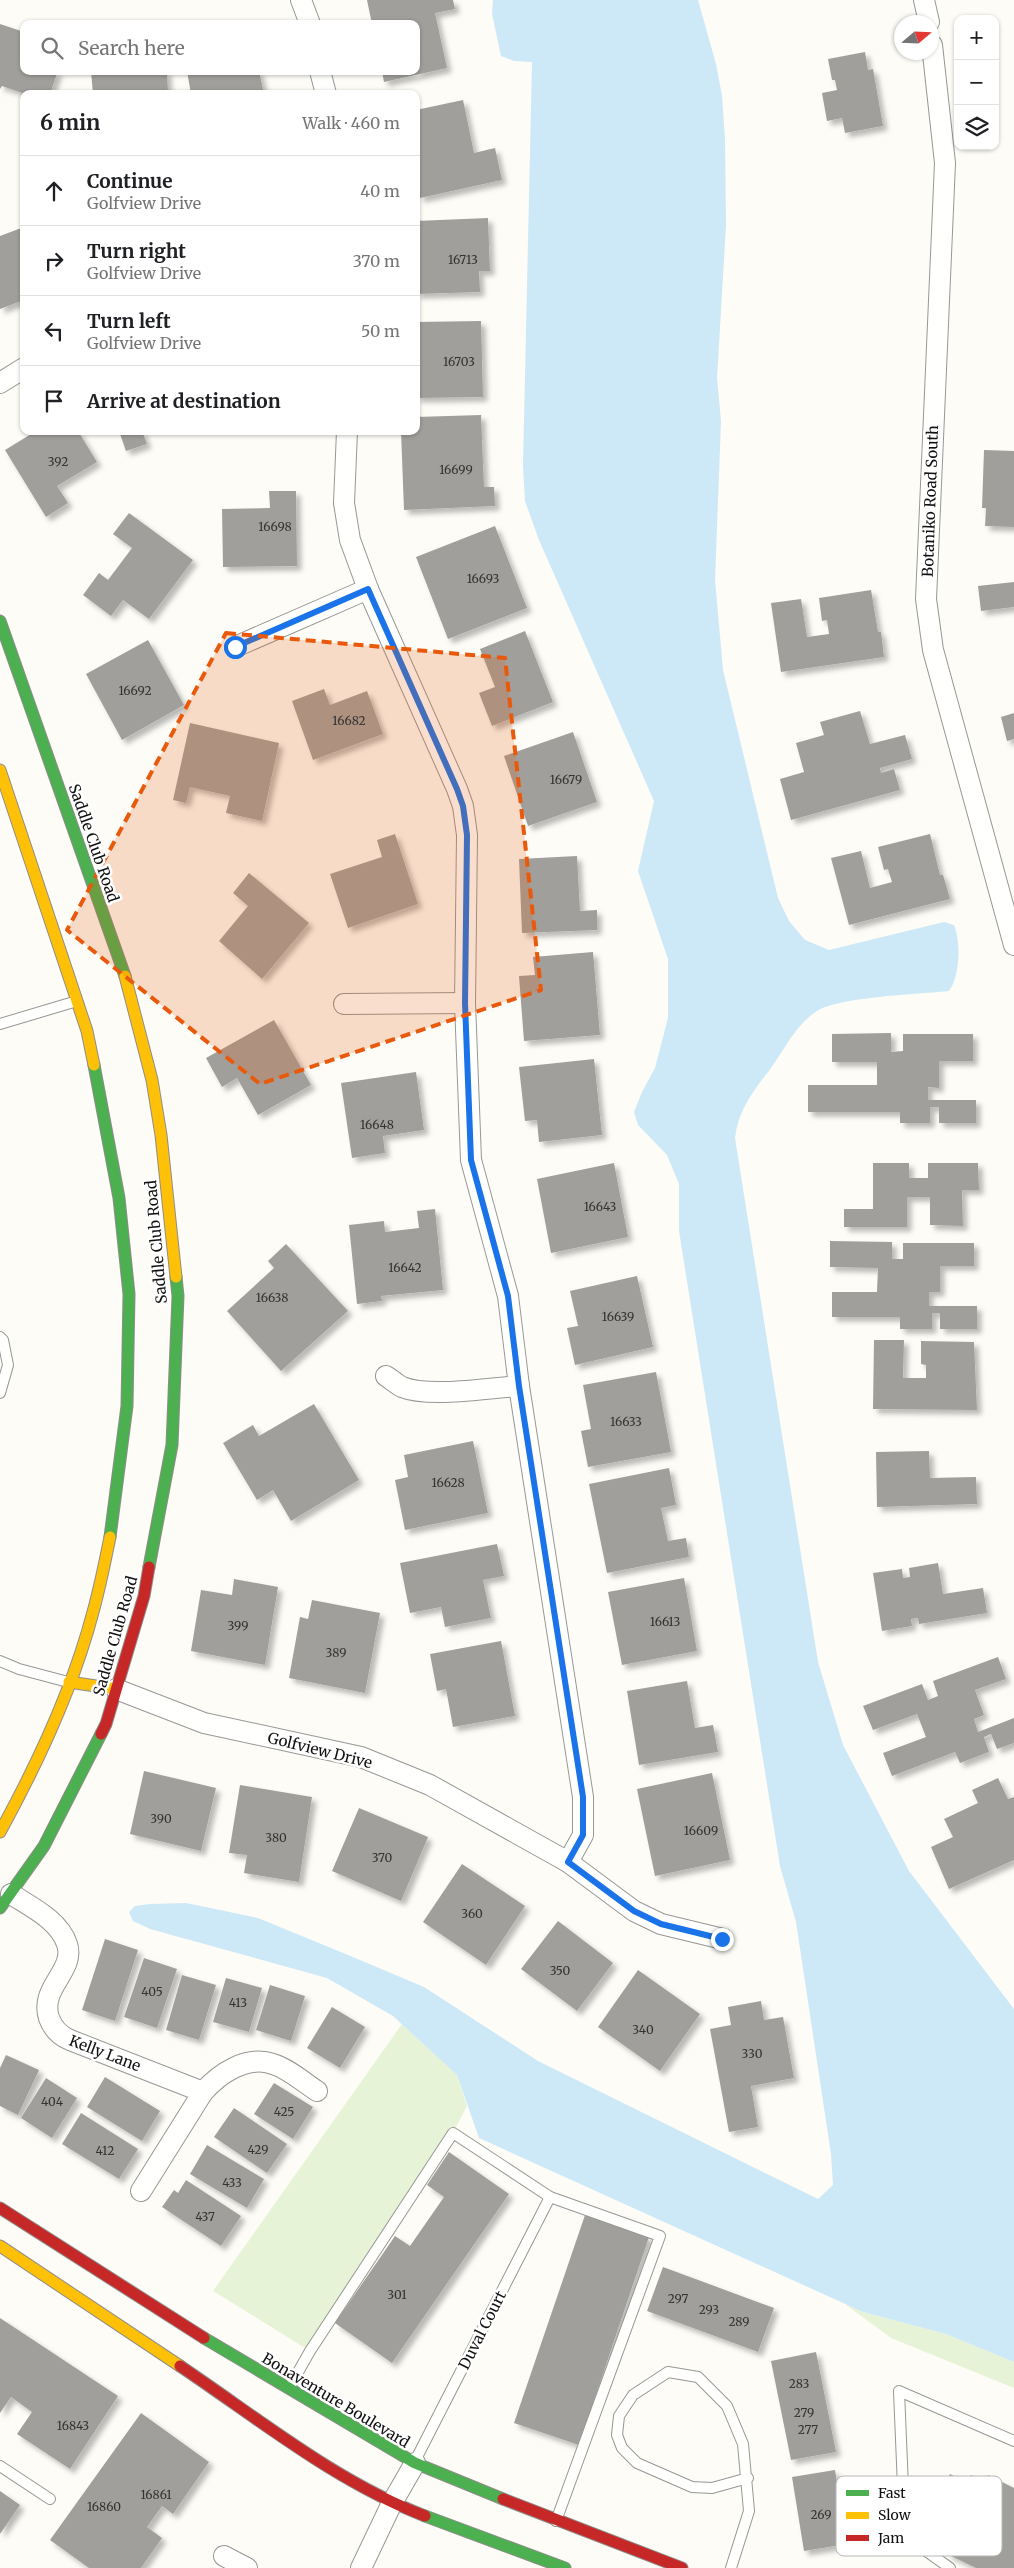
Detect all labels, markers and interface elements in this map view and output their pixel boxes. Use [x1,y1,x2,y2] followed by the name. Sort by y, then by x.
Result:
[894,15,939,60] north arrow
[954,15,999,150] map controls
[954,15,999,60] button: +
[20,20,420,75] search box
[38,34,66,62] icon: search
[78,36,185,60] text: Search here
[954,60,999,105] button: −
[954,105,999,150] button: layers
[40,109,100,136] text: 6 min
[302,113,400,133] text: Walk · 460 m
[87,169,173,193] text: Continue
[40,177,68,205] icon: ahead
[360,181,400,201] text: 40 m
[87,193,201,213] text: Golfview Drive
[87,239,186,263] text: Turn right
[40,247,68,275] icon: right
[353,251,400,271] text: 370 m
[448,252,478,267] house number: 16713
[87,263,201,283] text: Golfview Drive
[87,309,171,333] text: Turn left
[40,317,68,345] icon: left
[361,321,400,341] text: 50 m
[87,333,201,353] text: Golfview Drive
[443,354,475,369] house number: 16703
[40,387,68,415] icon: arrive
[87,389,281,413] text: Arrive at destination
[918,425,942,577] street label: Botaniko Road South
[48,454,68,469] house number: 392
[439,462,473,477] house number: 16699
[258,519,292,534] house number: 16698
[467,571,499,586] house number: 16693
[224,636,247,659] route start
[118,683,152,698] house number: 16692
[332,713,366,728] house number: 16682
[550,772,582,787] house number: 16679
[65,781,123,905] street label: Saddle Club Road
[360,1117,394,1132] house number: 16648
[141,1179,171,1305] street label: Saddle Club Road
[584,1199,616,1214] house number: 16643
[388,1260,422,1275] house number: 16642
[256,1290,288,1305] house number: 16638
[602,1309,634,1324] house number: 16639
[610,1414,642,1429] house number: 16633
[431,1475,465,1490] house number: 16628
[89,1574,141,1698] street label: Saddle Club Road
[650,1614,680,1629] house number: 16613
[227,1618,249,1633] house number: 399
[326,1645,346,1660] house number: 389
[266,1728,374,1772] street label: Golfview Drive
[150,1811,172,1826] house number: 390
[684,1823,718,1838] house number: 16609
[265,1830,287,1845] house number: 380
[372,1850,393,1865] house number: 370
[461,1906,483,1921] house number: 360
[711,1928,734,1951] route end
[550,1963,571,1978] house number: 350
[141,1984,163,1999] house number: 405
[229,1995,247,2010] house number: 413
[632,2022,654,2037] house number: 340
[67,2031,144,2075] street label: Kelly Lane
[742,2046,763,2061] house number: 330
[41,2094,64,2109] house number: 404
[274,2104,294,2119] house number: 425
[248,2142,268,2157] house number: 429
[96,2143,114,2158] house number: 412
[222,2175,242,2190] house number: 433
[195,2209,215,2224] house number: 437
[387,2287,407,2302] house number: 301
[454,2287,510,2373] street label: Duval Court
[668,2291,689,2306] house number: 297
[699,2302,719,2317] house number: 293
[728,2314,750,2329] house number: 289
[259,2348,413,2452] street label: Bonaventure Boulevard
[789,2376,809,2391] house number: 283
[794,2405,814,2420] house number: 279
[57,2418,89,2433] house number: 16843
[798,2422,818,2437] house number: 277
[836,2476,1002,2556] legend
[878,2484,906,2502] text: Fast
[140,2487,172,2502] house number: 16861
[87,2499,121,2514] house number: 16860
[878,2506,911,2524] text: Slow
[810,2507,832,2522] house number: 269
[877,2529,904,2547] text: Jam

